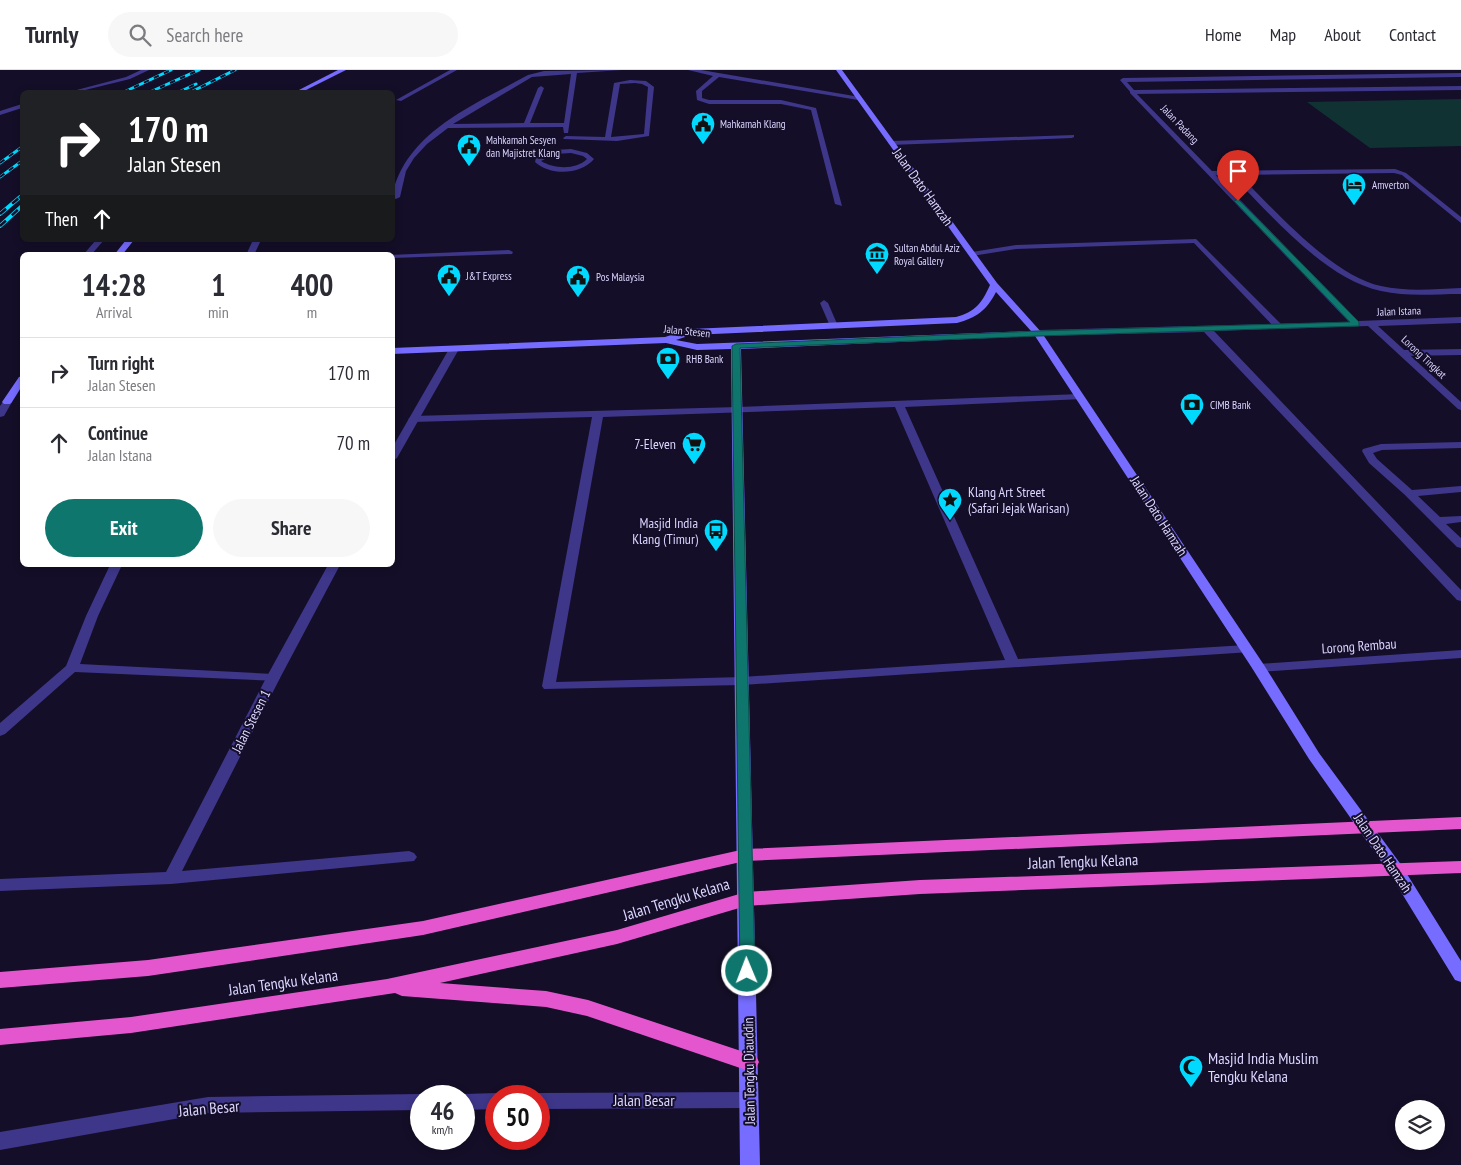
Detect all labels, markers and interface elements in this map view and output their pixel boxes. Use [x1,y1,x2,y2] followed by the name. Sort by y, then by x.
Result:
[108,12,458,57] search box
[25,19,78,50] text: Turnly
[126,21,154,49] icon: search
[166,23,243,47] text: Search here
[1205,23,1242,46] text: Home
[1270,23,1296,46] text: Map
[1324,23,1361,46] text: About
[1389,23,1436,46] text: Contact
[1157,101,1202,147] street label: Jalan Padang
[128,106,209,152] text: 170 m
[45,110,110,175] icon: right
[690,111,716,145] public building icon: Mahkamah Klang
[720,117,786,131] place label: Mahkamah Klang
[456,133,482,167] public building icon: Mahkamah Sesyen dan Majistret Klang
[486,133,560,160] place label: Mahkamah Sesyen dan Majistret Klang
[888,144,957,229] street label: Jalan Dato Hamzah
[128,150,221,178] text: Jalan Stesen
[1217,150,1259,201] pin
[1224,157,1252,185] icon: arrive
[1341,172,1367,206] hotel icon: Amverton
[1372,178,1409,192] place label: Amverton
[88,205,116,233] icon: ahead
[45,207,78,231] text: Then
[864,241,890,275] museum icon: Sultan Abdul Aziz Royal Gallery
[894,241,960,268] place label: Sultan Abdul Aziz Royal Gallery
[436,263,462,297] public building icon: J&T Express
[565,264,591,298] public building icon: Pos Malaysia
[82,265,146,304] text: 14:28
[211,265,226,304] text: 1
[290,265,333,304] text: 400
[465,269,512,283] place label: J&T Express
[596,270,644,284] place label: Pos Malaysia
[96,302,132,322] text: Arrival
[208,302,229,322] text: min
[307,302,317,322] text: m
[1376,303,1421,319] street label: Jalan Istana
[662,322,711,340] street label: Jalan Stesen
[1398,333,1450,381] street label: Lorong Tingkat
[655,346,681,380] bank icon: RHB Bank
[88,351,154,375] text: Turn right
[686,352,724,366] place label: RHB Bank
[45,359,73,387] icon: right
[328,361,370,385] text: 170 m
[88,375,156,395] text: Jalan Stesen
[1179,392,1205,426] bank icon: CIMB Bank
[1210,398,1252,412] place label: CIMB Bank
[88,421,148,445] text: Continue
[45,429,73,457] icon: ahead
[337,431,370,455] text: 70 m
[681,431,707,465] supermarket icon: 7-Eleven
[634,435,676,453] place label: 7-Eleven
[88,445,152,465] text: Jalan Istana
[1126,472,1192,559] street label: Jalan Dato Hamzah
[968,483,1069,517] place label: Klang Art Street (Safari Jejak Warisan)
[937,487,963,521] place icon: Klang Art Street (Safari Jejak Warisan)
[45,499,203,557] button: Exit
[213,499,370,557] button: Share
[632,514,699,548] place label: Masjid India Klang (Timur)
[703,518,729,552] bus stop icon: Masjid India Klang (Timur)
[1321,634,1397,658] street label: Lorong Rembau
[227,686,275,756] street label: Jalan Stesen 1
[1349,809,1416,896] street label: Jalan Dato Hamzah
[1026,849,1139,873] street label: Jalan Tengku Kelana
[619,873,732,925] street label: Jalan Tengku Kelana
[720,944,772,996] position arrow
[226,964,339,1000] street label: Jalan Tengku Kelana
[739,1017,759,1126] street label: Jalan Tengku Diauddin
[1208,1048,1318,1086] place label: Masjid India Muslim Tengku Kelana
[1178,1054,1204,1088] mosque icon: Masjid India Muslim Tengku Kelana
[485,1085,550,1150] speed limit sign: 50
[612,1090,675,1110] street label: Jalan Besar
[177,1095,241,1121] street label: Jalan Besar
[431,1095,454,1127] text: 46
[1395,1100,1445,1150] map controls
[1395,1100,1445,1150] button: layers
[432,1122,453,1137] text: km/h

